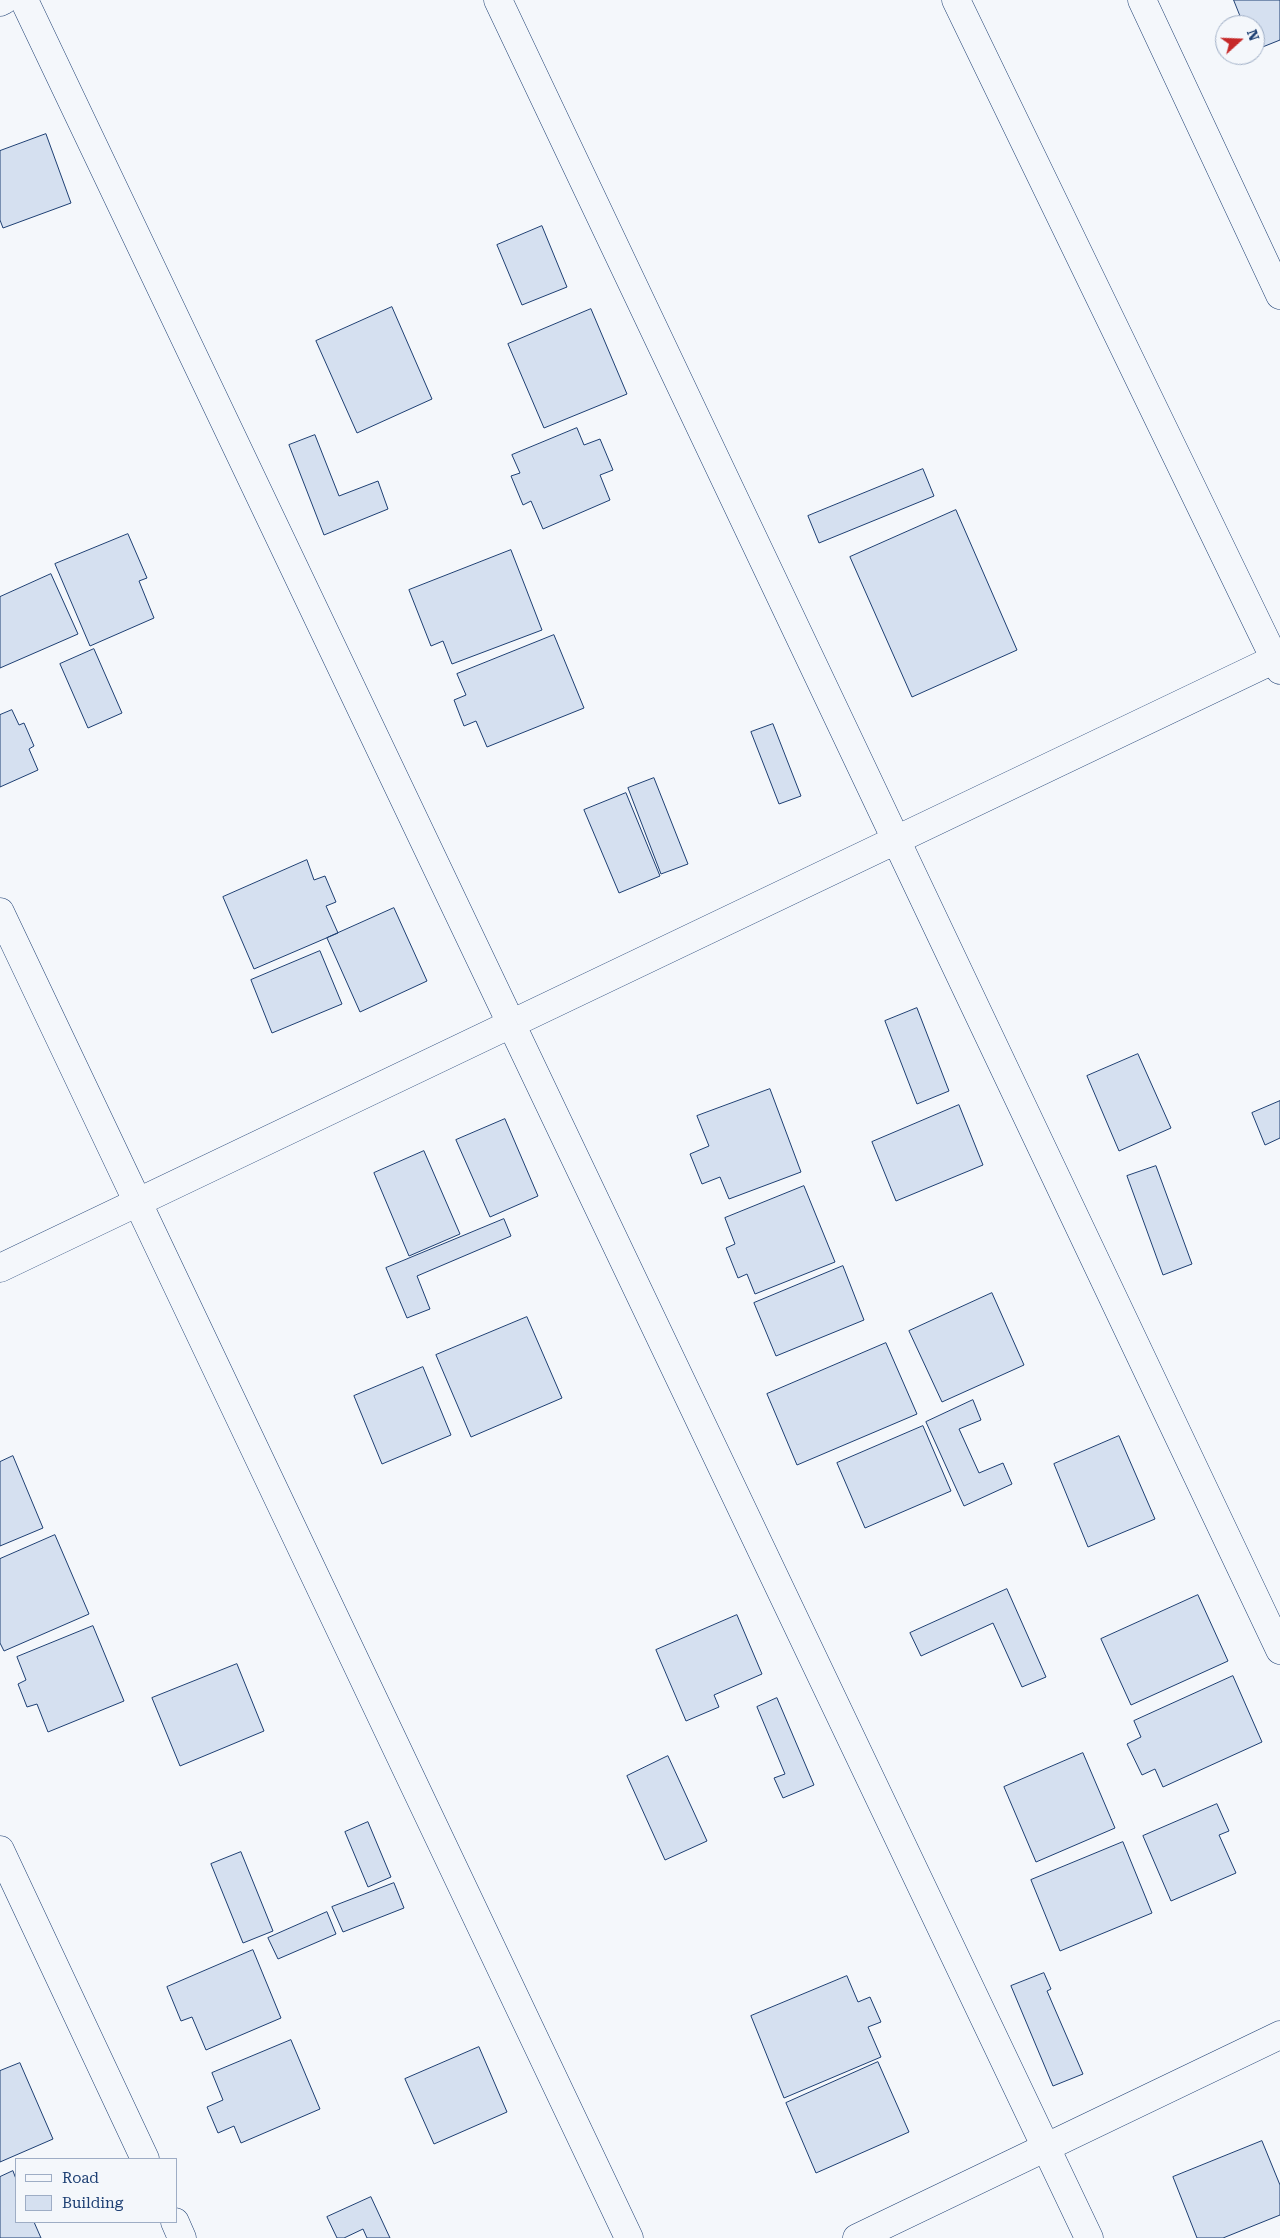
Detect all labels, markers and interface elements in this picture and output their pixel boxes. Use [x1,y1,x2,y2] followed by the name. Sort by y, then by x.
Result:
[1215,15,1265,65] north arrow
[1244,27,1263,43] text: N
[15,2158,178,2223] legend
[62,2169,99,2187] text: Road
[62,2194,123,2212] text: Building

